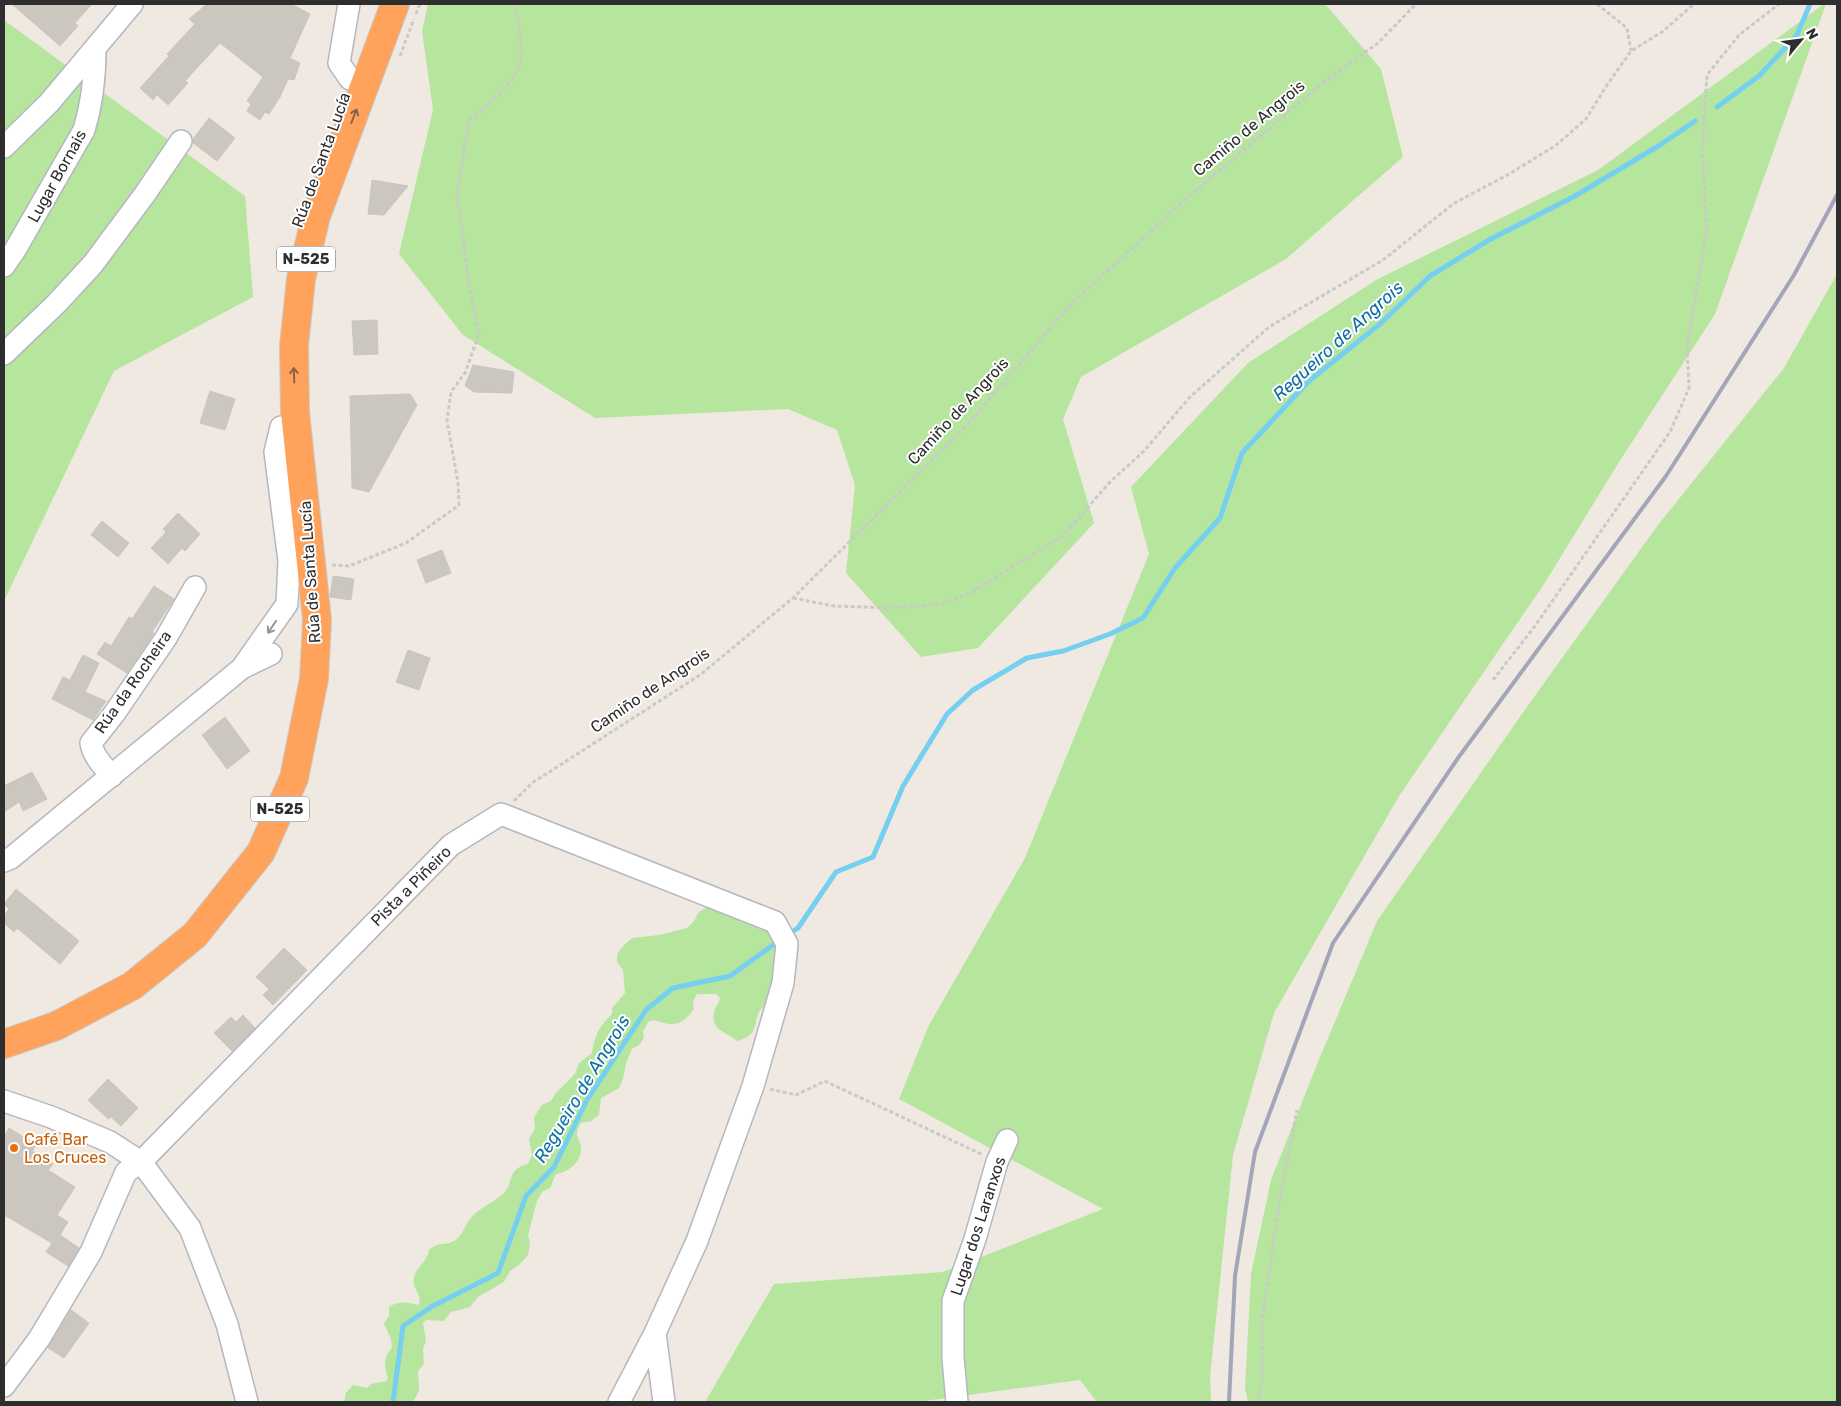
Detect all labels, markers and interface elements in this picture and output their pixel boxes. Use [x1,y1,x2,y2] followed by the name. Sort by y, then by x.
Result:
[1776,15,1826,65] north arrow
[1802,25,1822,42] text: N
[1189,76,1309,180] street label: Camiño de Angrois
[288,90,354,230] street label: Rúa de Santa Lucía
[350,109,359,125] one-way arrow
[24,126,90,226] street label: Lugar Bornais
[277,246,335,272] road number: N-525
[1268,277,1408,405] water label: Regueiro de Angrois
[903,354,1013,468] street label: Camiño de Angrois
[290,367,299,383] one-way arrow
[296,500,324,644] street label: Rúa de Santa Lucía
[266,619,276,633] one-way arrow
[91,627,175,737] street label: Rúa da Rocheira
[587,643,713,737] street label: Camiño de Angrois
[251,796,309,822] road number: N-525
[367,842,455,930] street label: Pista a Piñeiro
[529,1011,635,1167] water label: Regueiro de Angrois
[24,1130,106,1167] place label: Café Bar Los Cruces
[8,1142,20,1154] marker: Café Bar Los Cruces
[947,1154,1009,1298] street label: Lugar dos Laranxos

